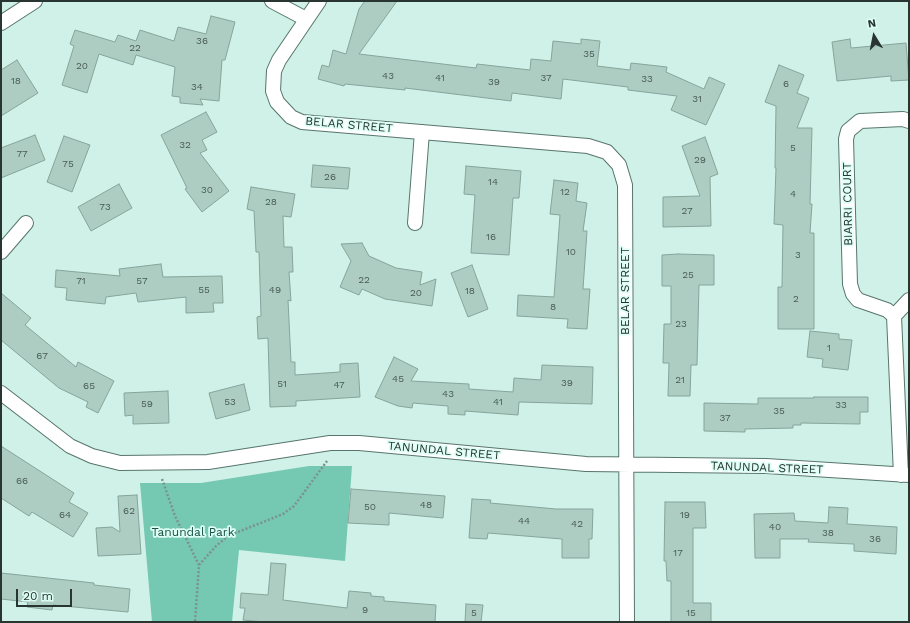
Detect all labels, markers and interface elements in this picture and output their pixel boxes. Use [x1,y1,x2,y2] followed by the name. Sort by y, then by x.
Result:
[854,16,894,56] north arrow
[867,17,877,31] text: N
[196,35,208,47] house number: 36
[129,42,141,54] house number: 22
[583,48,595,60] house number: 35
[76,60,88,72] house number: 20
[382,70,394,82] house number: 43
[435,72,445,84] house number: 41
[540,72,552,84] house number: 37
[641,73,653,85] house number: 33
[11,75,21,87] house number: 18
[488,76,500,88] house number: 39
[783,78,789,90] house number: 6
[191,81,203,93] house number: 34
[692,93,702,105] house number: 31
[305,114,393,136] street label: BELAR STREET
[179,139,191,151] house number: 32
[790,142,796,154] house number: 5
[16,148,28,160] house number: 77
[694,154,706,166] house number: 29
[62,158,74,170] house number: 75
[840,162,856,246] street label: BIARRI COURT
[324,171,336,183] house number: 26
[488,176,498,188] house number: 14
[201,184,213,196] house number: 30
[560,186,570,198] house number: 12
[790,188,796,200] house number: 4
[265,196,277,208] house number: 28
[99,201,111,213] house number: 73
[681,205,693,217] house number: 27
[486,231,496,243] house number: 16
[566,246,576,258] house number: 10
[618,247,632,335] street label: BELAR STREET
[795,249,801,261] house number: 3
[682,269,694,281] house number: 25
[358,274,370,286] house number: 22
[76,275,86,287] house number: 71
[136,275,148,287] house number: 57
[198,284,210,296] house number: 55
[269,284,281,296] house number: 49
[465,285,475,297] house number: 18
[410,287,422,299] house number: 20
[793,293,799,305] house number: 2
[550,301,556,313] house number: 8
[675,318,687,330] house number: 23
[827,342,831,354] house number: 1
[36,350,48,362] house number: 67
[392,373,404,385] house number: 45
[675,374,685,386] house number: 21
[561,377,573,389] house number: 39
[277,378,287,390] house number: 51
[333,379,345,391] house number: 47
[83,380,95,392] house number: 65
[442,388,454,400] house number: 43
[224,396,236,408] house number: 53
[493,396,503,408] house number: 41
[141,398,153,410] house number: 59
[835,399,847,411] house number: 33
[773,405,785,417] house number: 35
[719,412,731,424] house number: 37
[387,439,501,463] street label: TANUNDAL STREET
[710,459,824,477] street label: TANUNDAL STREET
[16,475,28,487] house number: 66
[420,499,432,511] house number: 48
[364,501,376,513] house number: 50
[123,505,135,517] house number: 62
[59,509,71,521] house number: 64
[680,509,690,521] house number: 19
[518,515,530,527] house number: 44
[571,518,583,530] house number: 42
[769,521,781,533] house number: 40
[152,525,234,539] park label: Tanundal Park
[822,527,834,539] house number: 38
[869,533,881,545] house number: 36
[673,547,683,559] house number: 17
[18,581,74,607] scale bar
[23,589,53,603] text: 20 m
[362,604,368,616] house number: 9
[471,607,477,619] house number: 5
[686,607,696,619] house number: 15

